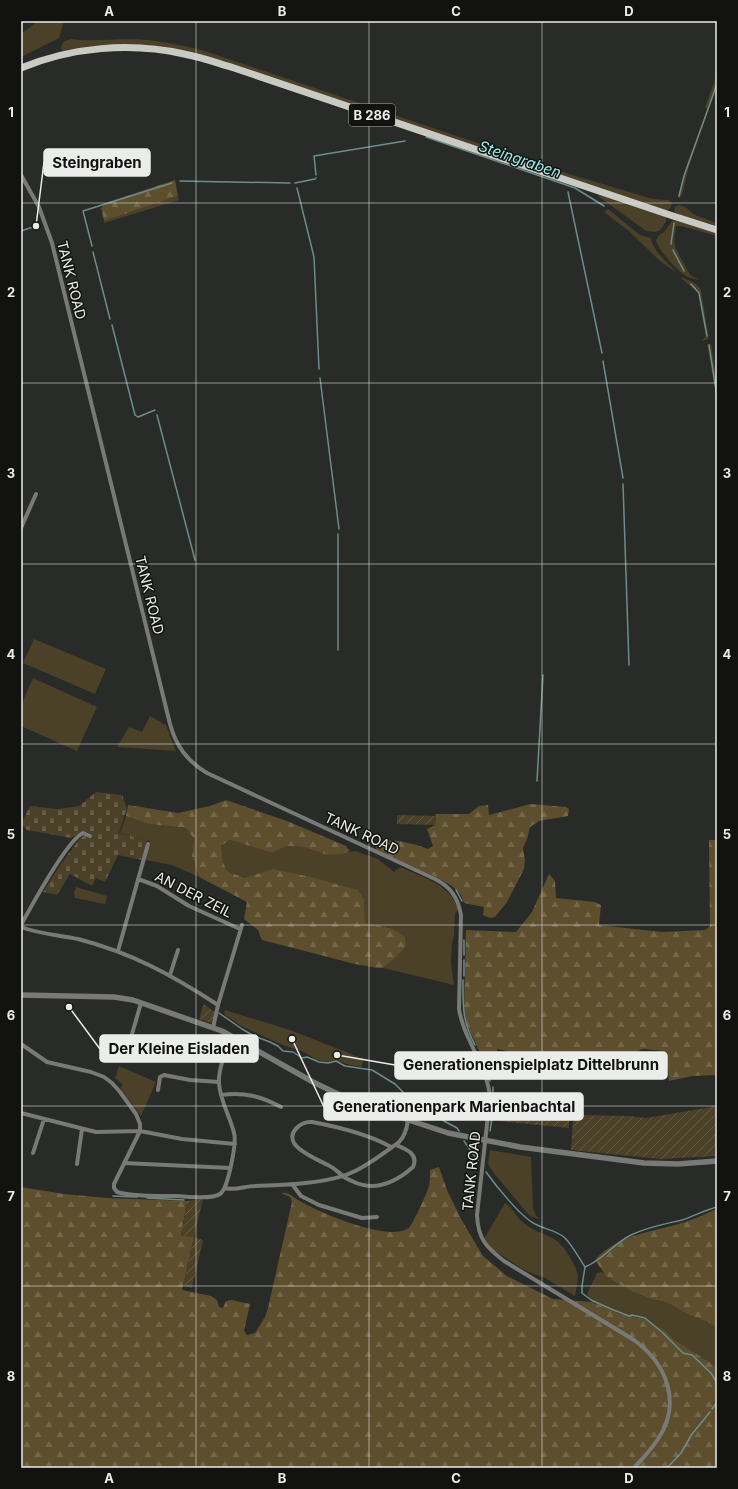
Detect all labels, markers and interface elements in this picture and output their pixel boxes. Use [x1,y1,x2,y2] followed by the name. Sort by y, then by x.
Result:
[104,3,114,19] text: A
[278,3,287,19] text: B
[451,3,461,19] text: C
[624,3,634,19] text: D
[8,104,14,120] text: 1
[349,104,395,126] road number: B 286
[724,104,730,120] text: 1
[476,136,564,182] water label: Steingraben
[44,149,150,176] callout: Steingraben
[52,153,142,172] text: Steingraben
[54,239,90,321] street label: TANK ROAD
[7,284,15,300] text: 2
[723,284,731,300] text: 2
[7,465,15,481] text: 3
[723,465,731,481] text: 3
[132,554,168,636] street label: TANK ROAD
[7,646,16,662] text: 4
[723,646,732,662] text: 4
[322,808,402,858] street label: TANK ROAD
[7,826,15,842] text: 5
[723,826,731,842] text: 5
[152,867,236,921] street label: AN DER ZEIL
[7,1007,15,1023] text: 6
[723,1007,731,1023] text: 6
[100,1035,258,1062] callout: Der Kleine Eisladen
[108,1039,250,1058] text: Der Kleine Eisladen
[395,1052,667,1079] callout: Generationenspielplatz Dittelbrunn
[403,1055,659,1074] text: Generationenspielplatz Dittelbrunn
[324,1093,583,1120] callout: Generationenpark Marienbachtal
[333,1097,575,1116] text: Generationenpark Marienbachtal
[458,1130,484,1212] street label: TANK ROAD
[7,1188,15,1204] text: 7
[723,1188,731,1204] text: 7
[7,1368,15,1384] text: 8
[723,1368,731,1384] text: 8
[104,1470,114,1486] text: A
[278,1470,287,1486] text: B
[451,1470,461,1486] text: C
[624,1470,634,1486] text: D

